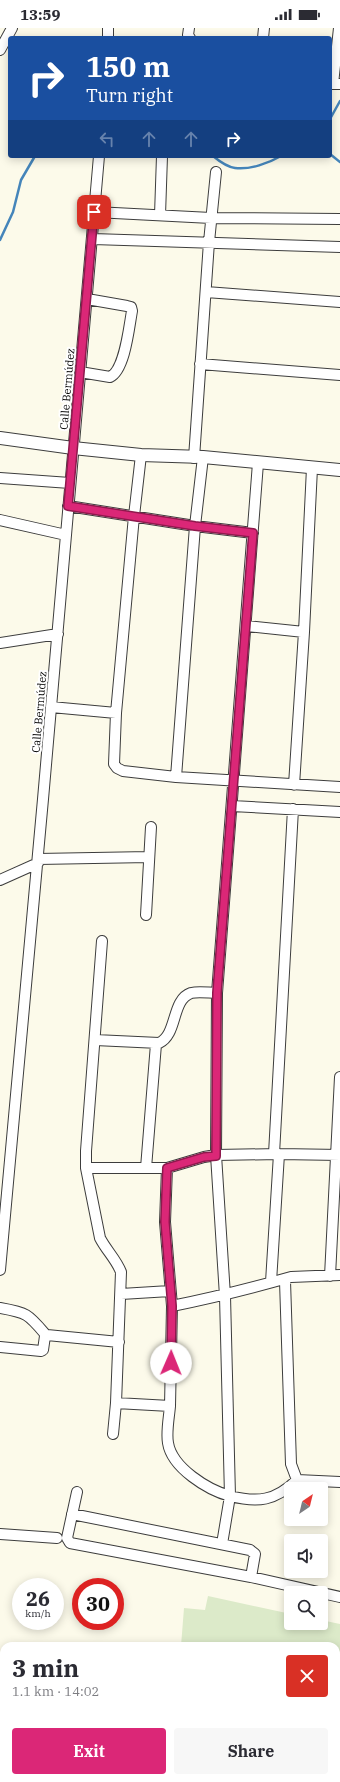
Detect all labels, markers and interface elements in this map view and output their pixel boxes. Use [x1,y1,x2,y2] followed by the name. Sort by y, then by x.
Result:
[20,5,61,24] text: 13:59
[86,48,170,85] text: 150 m
[20,52,72,104] icon: right
[86,84,173,107] text: Turn right
[96,128,118,150] icon: left
[138,128,160,150] icon: ahead
[180,128,202,150] icon: ahead
[222,128,244,150] icon: right
[77,195,111,229] pin
[83,201,105,223] icon: arrive
[56,347,78,430] street label: Calle Bermúdez
[28,670,50,753] street label: Calle Bermúdez
[150,1342,192,1384] position arrow
[284,1482,328,1526] north arrow
[284,1482,328,1630] map controls
[284,1534,328,1578] button: sound
[72,1578,124,1630] speed limit sign: 30
[26,1585,50,1612] text: 26
[284,1586,328,1630] button: search
[25,1607,51,1620] text: km/h
[12,1652,79,1684] text: 3 min
[286,1655,328,1697] button: close
[12,1683,99,1700] text: 1.1 km · 14:02
[12,1728,166,1774] button: Exit
[174,1728,328,1774] button: Share

